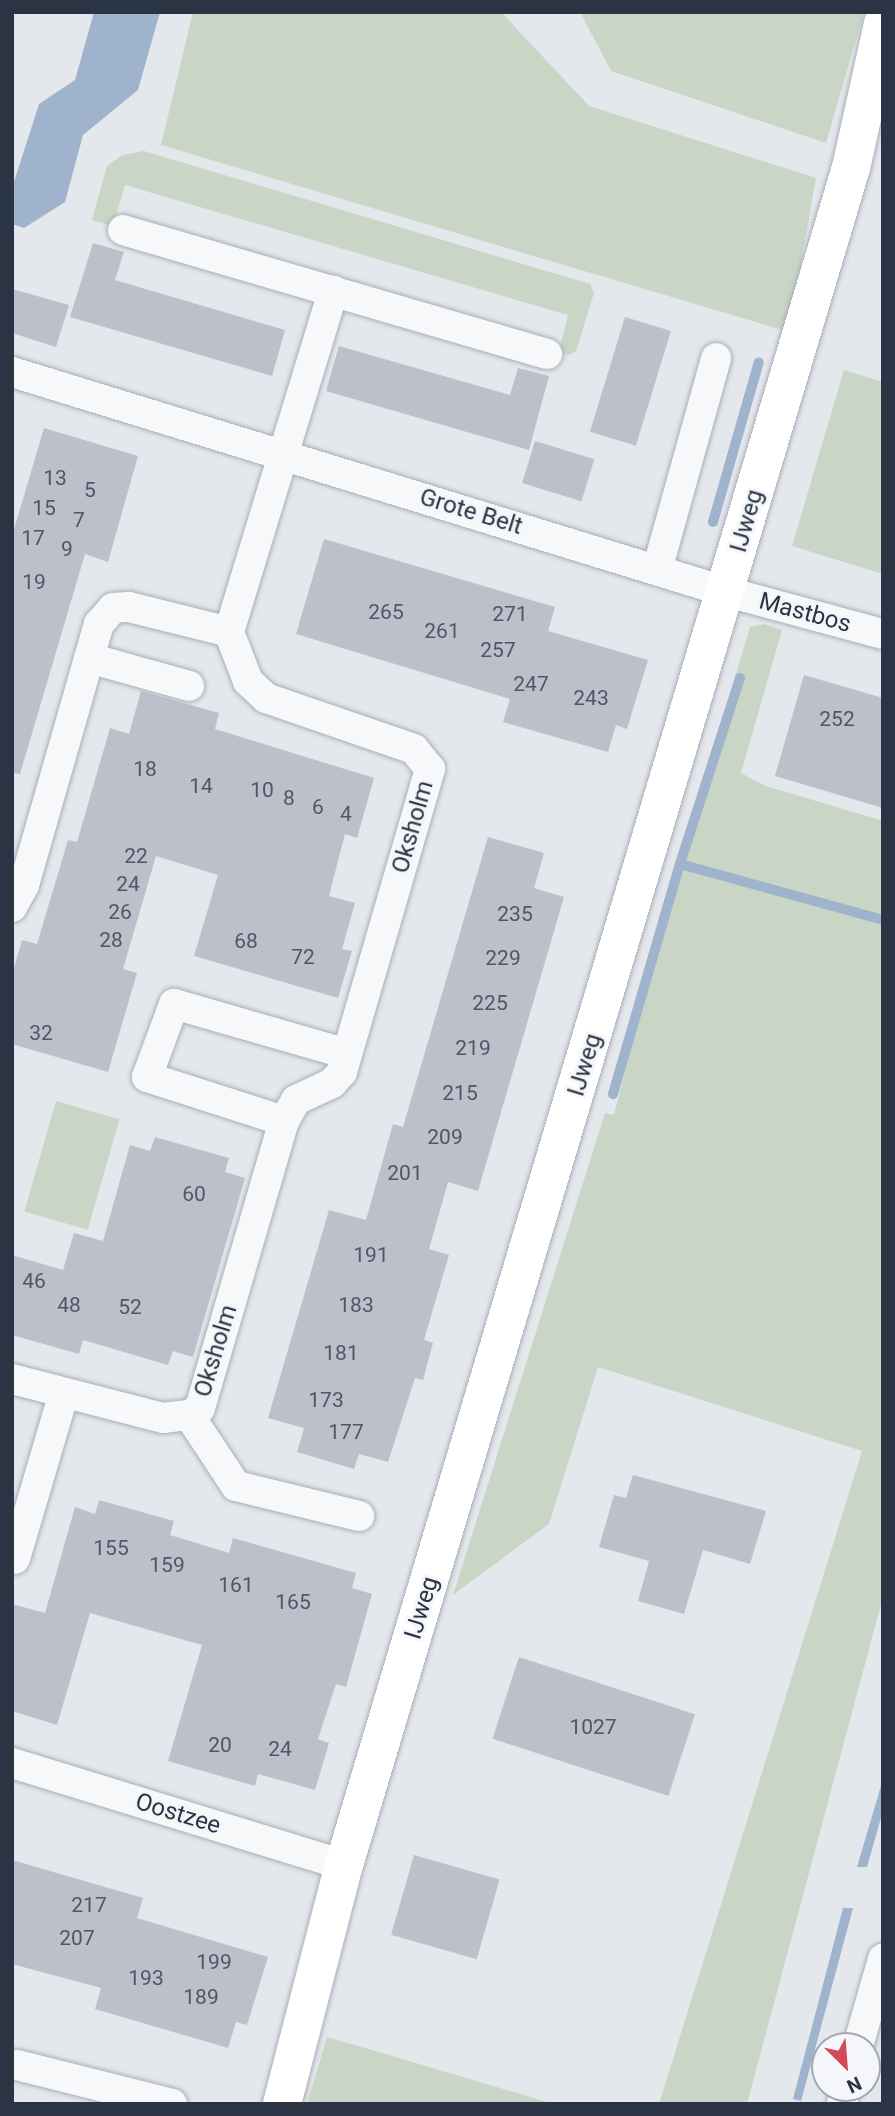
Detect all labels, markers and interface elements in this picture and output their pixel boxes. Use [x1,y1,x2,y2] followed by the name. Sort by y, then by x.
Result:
[43,465,67,491] house number: 13
[84,477,96,503] house number: 5
[416,483,526,541] street label: Grote Belt
[724,486,770,556] street label: IJweg
[32,495,56,521] house number: 15
[73,507,85,533] house number: 7
[21,525,45,551] house number: 17
[61,536,73,562] house number: 9
[22,569,46,595] house number: 19
[756,587,854,639] street label: Mastbos
[368,599,404,625] house number: 265
[492,601,528,627] house number: 271
[424,618,460,644] house number: 261
[480,637,516,663] house number: 257
[513,671,549,697] house number: 247
[573,685,609,711] house number: 243
[819,706,855,732] house number: 252
[133,756,157,782] house number: 18
[189,773,213,799] house number: 14
[250,777,274,803] house number: 10
[386,777,440,877] street label: Oksholm
[283,785,295,811] house number: 8
[312,794,324,820] house number: 6
[340,801,352,827] house number: 4
[124,843,148,869] house number: 22
[116,871,140,897] house number: 24
[108,899,132,925] house number: 26
[497,901,533,927] house number: 235
[99,927,123,953] house number: 28
[234,928,258,954] house number: 68
[291,944,315,970] house number: 72
[485,945,521,971] house number: 229
[472,990,508,1016] house number: 225
[29,1020,53,1046] house number: 32
[562,1030,608,1100] street label: IJweg
[455,1035,491,1061] house number: 219
[442,1080,478,1106] house number: 215
[427,1124,463,1150] house number: 209
[387,1160,423,1186] house number: 201
[182,1181,206,1207] house number: 60
[353,1242,389,1268] house number: 191
[22,1268,46,1294] house number: 46
[57,1292,81,1318] house number: 48
[338,1292,374,1318] house number: 183
[118,1294,142,1320] house number: 52
[188,1301,244,1401] street label: Oksholm
[323,1340,359,1366] house number: 181
[308,1387,344,1413] house number: 173
[328,1419,364,1445] house number: 177
[93,1535,129,1561] house number: 155
[149,1552,185,1578] house number: 159
[218,1572,254,1598] house number: 161
[399,1573,445,1643] street label: IJweg
[275,1589,311,1615] house number: 165
[569,1714,617,1740] house number: 1027
[208,1732,232,1758] house number: 20
[268,1736,292,1762] house number: 24
[132,1787,224,1841] street label: Oostzee
[71,1892,107,1918] house number: 217
[59,1925,95,1951] house number: 207
[196,1949,232,1975] house number: 199
[128,1965,164,1991] house number: 193
[183,1984,219,2010] house number: 189
[811,2032,881,2102] north arrow
[843,2071,865,2098] text: N

